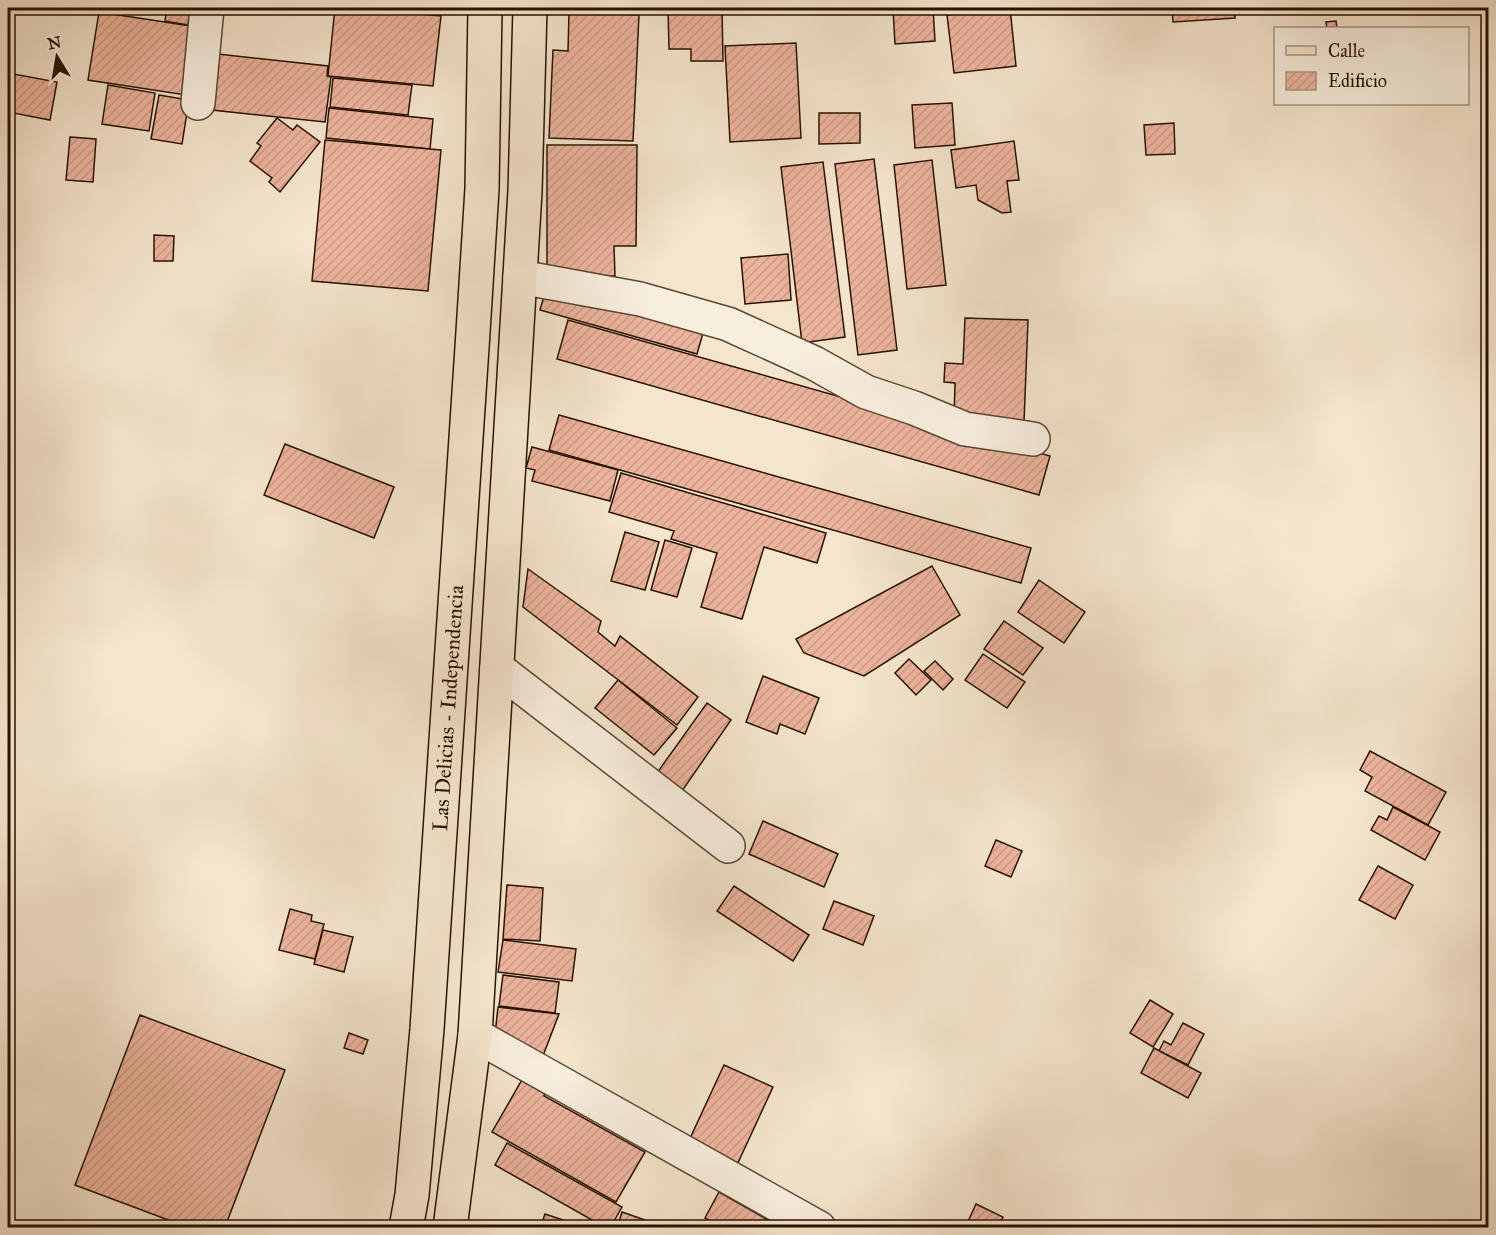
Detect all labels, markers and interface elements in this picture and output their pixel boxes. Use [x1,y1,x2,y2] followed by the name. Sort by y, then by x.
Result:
[27,27,87,87] north arrow
[1274,27,1469,105] legend
[46,32,63,53] text: N
[1328,40,1365,62] text: Calle
[1328,70,1387,92] text: Edificio
[427,584,469,832] street label: Las Delicias - Independencia

